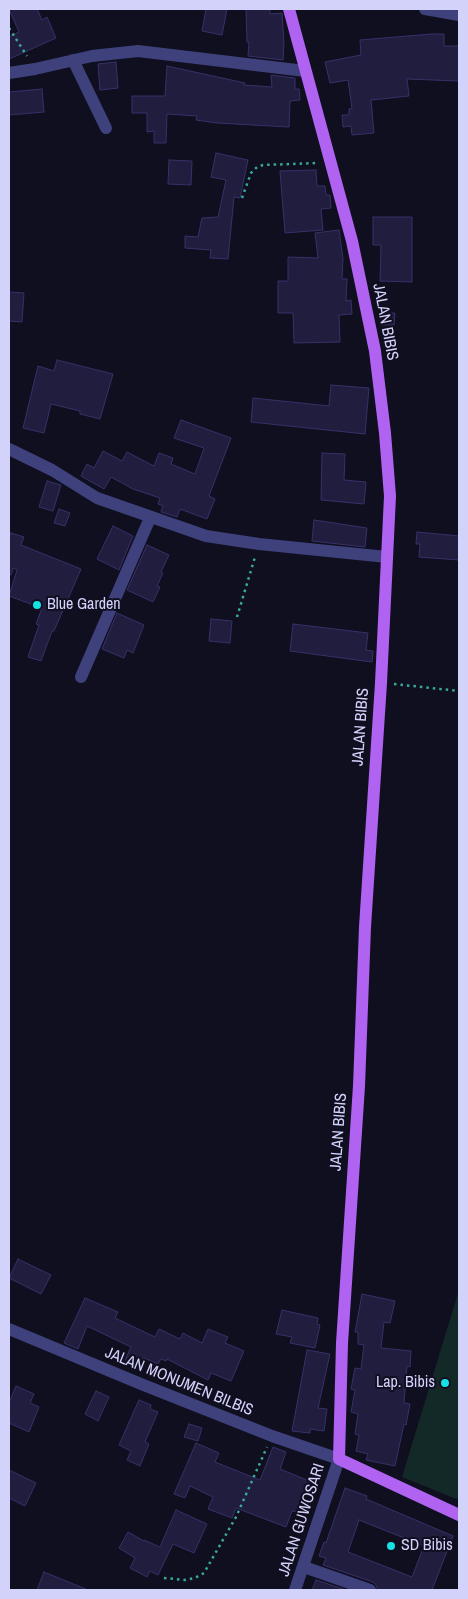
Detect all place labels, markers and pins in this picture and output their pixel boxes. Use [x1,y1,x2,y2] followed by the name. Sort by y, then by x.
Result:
[47,595,121,615] place label: Blue Garden
[31,599,43,611] marker: Blue Garden
[376,1373,435,1393] place label: Lap. Bibis
[439,1377,451,1389] marker: Lap. Bibis
[401,1536,453,1556] place label: SD Bibis
[385,1540,397,1552] marker: SD Bibis

